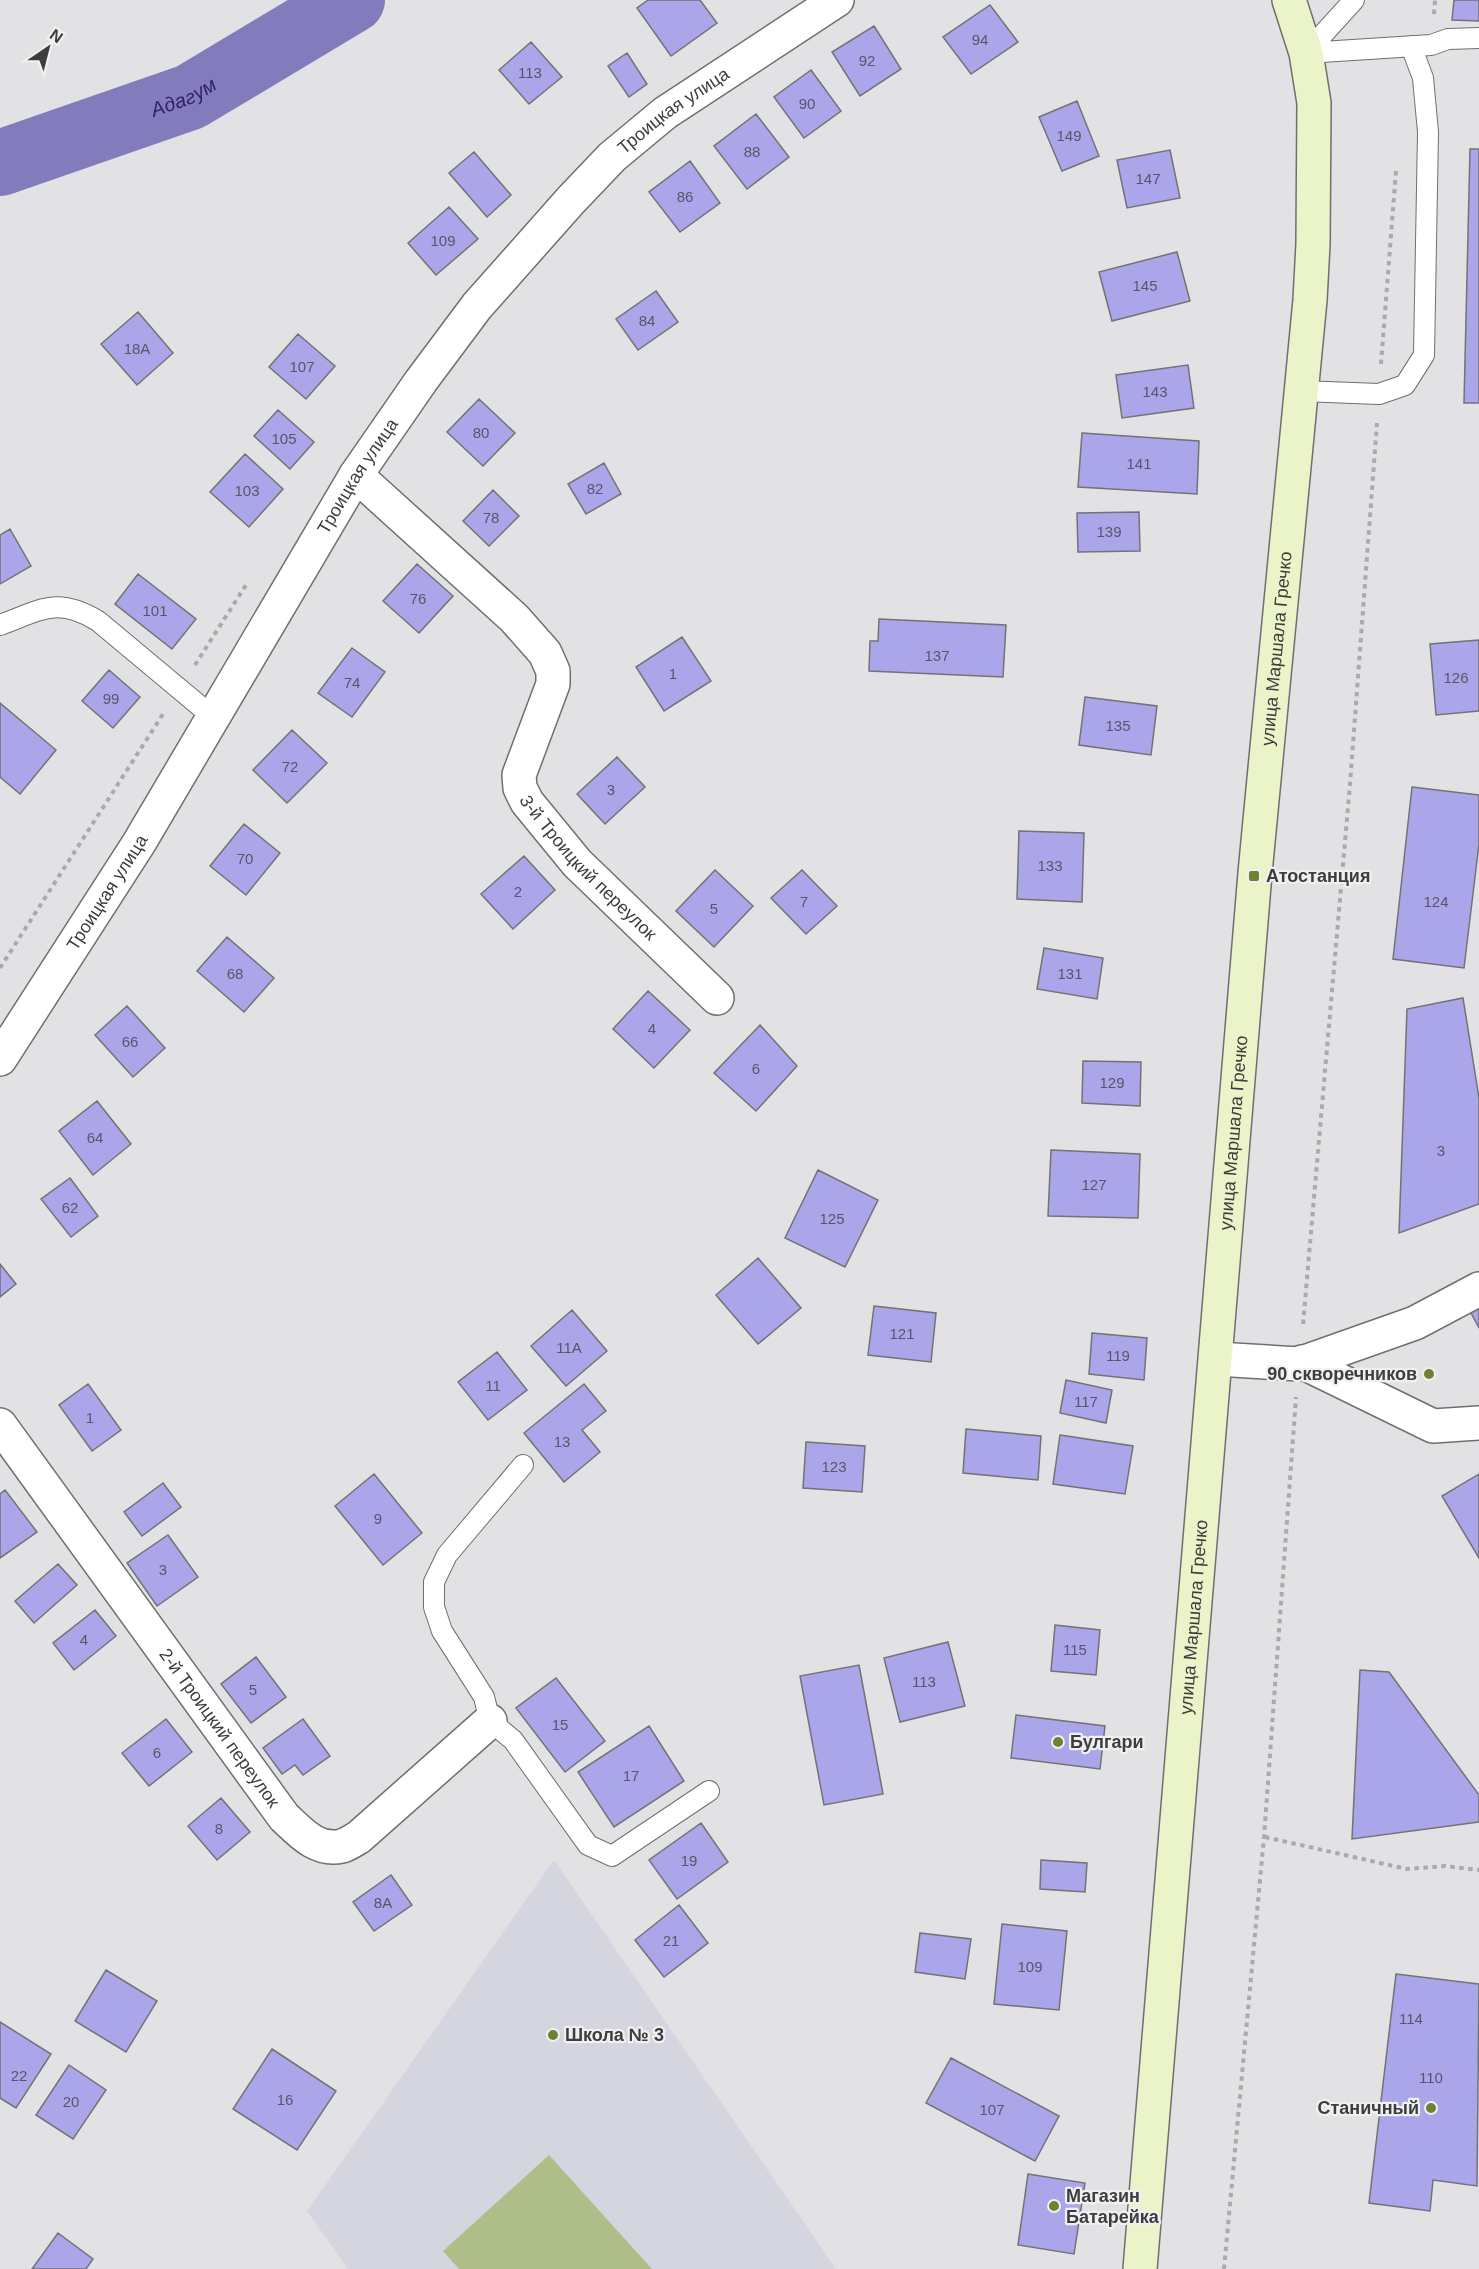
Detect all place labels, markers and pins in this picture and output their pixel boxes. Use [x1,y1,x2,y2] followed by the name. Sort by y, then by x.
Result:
[1266,866,1370,886] place label: Атостанция
[1247,869,1261,883] marker: Атостанция
[1267,1364,1417,1384] place label: 90 скворечников
[1422,1367,1436,1381] marker: 90 скворечников
[1070,1732,1143,1752] place label: Булгари
[1051,1735,1065,1749] marker: Булгари
[565,2025,664,2045] place label: Школа № 3
[546,2028,560,2042] marker: Школа № 3
[1317,2098,1419,2118] place label: Станичный
[1424,2101,1438,2115] marker: Станичный
[1066,2186,1160,2227] place label: Магазин Батарейка
[1047,2199,1061,2213] marker: Магазин Батарейка

